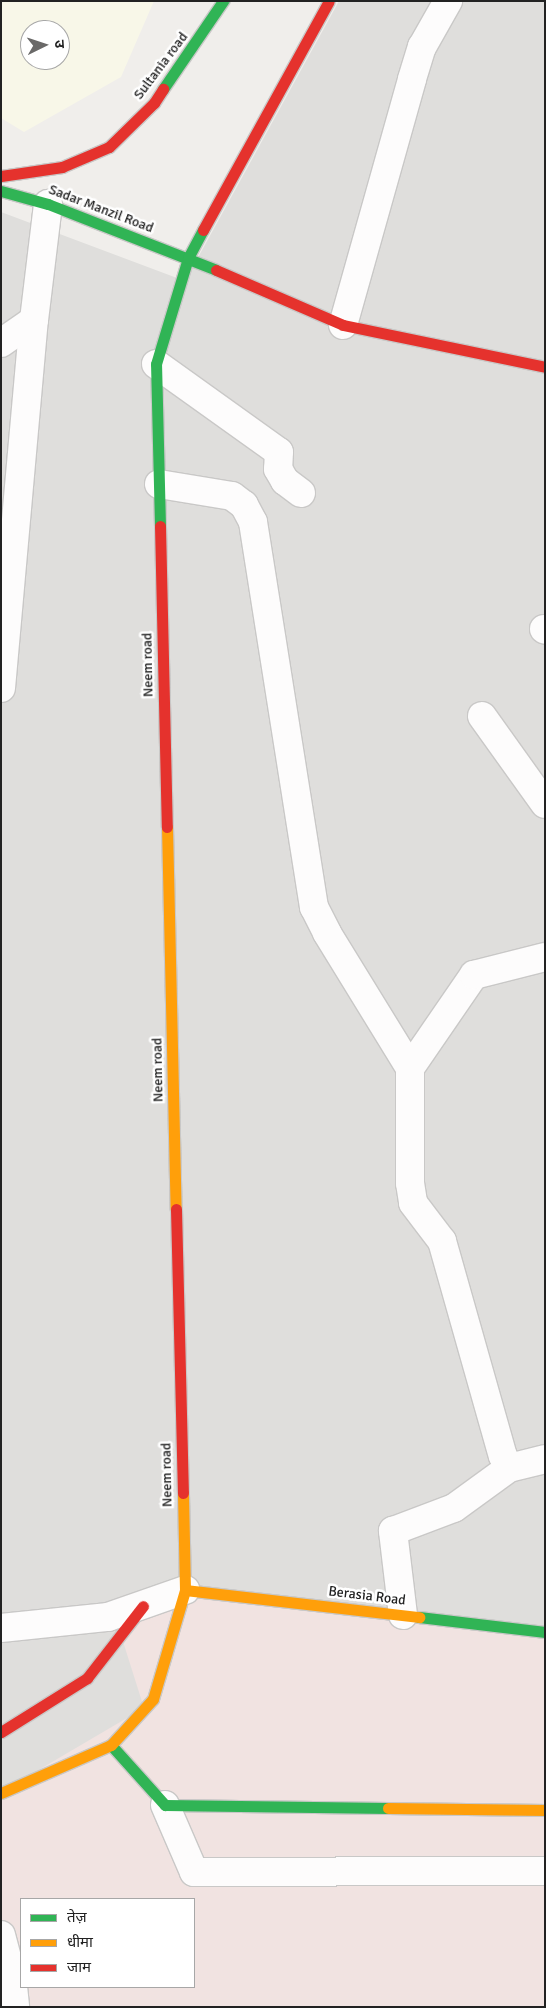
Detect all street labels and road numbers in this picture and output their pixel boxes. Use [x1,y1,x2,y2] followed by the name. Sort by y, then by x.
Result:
[130,29,192,103] street label: Sultania road
[46,181,156,237] street label: Sadar Manzil Road
[139,633,157,697] street label: Neem road
[149,1038,167,1102] street label: Neem road
[158,1443,176,1507] street label: Neem road
[327,1583,407,1609] street label: Berasia Road

